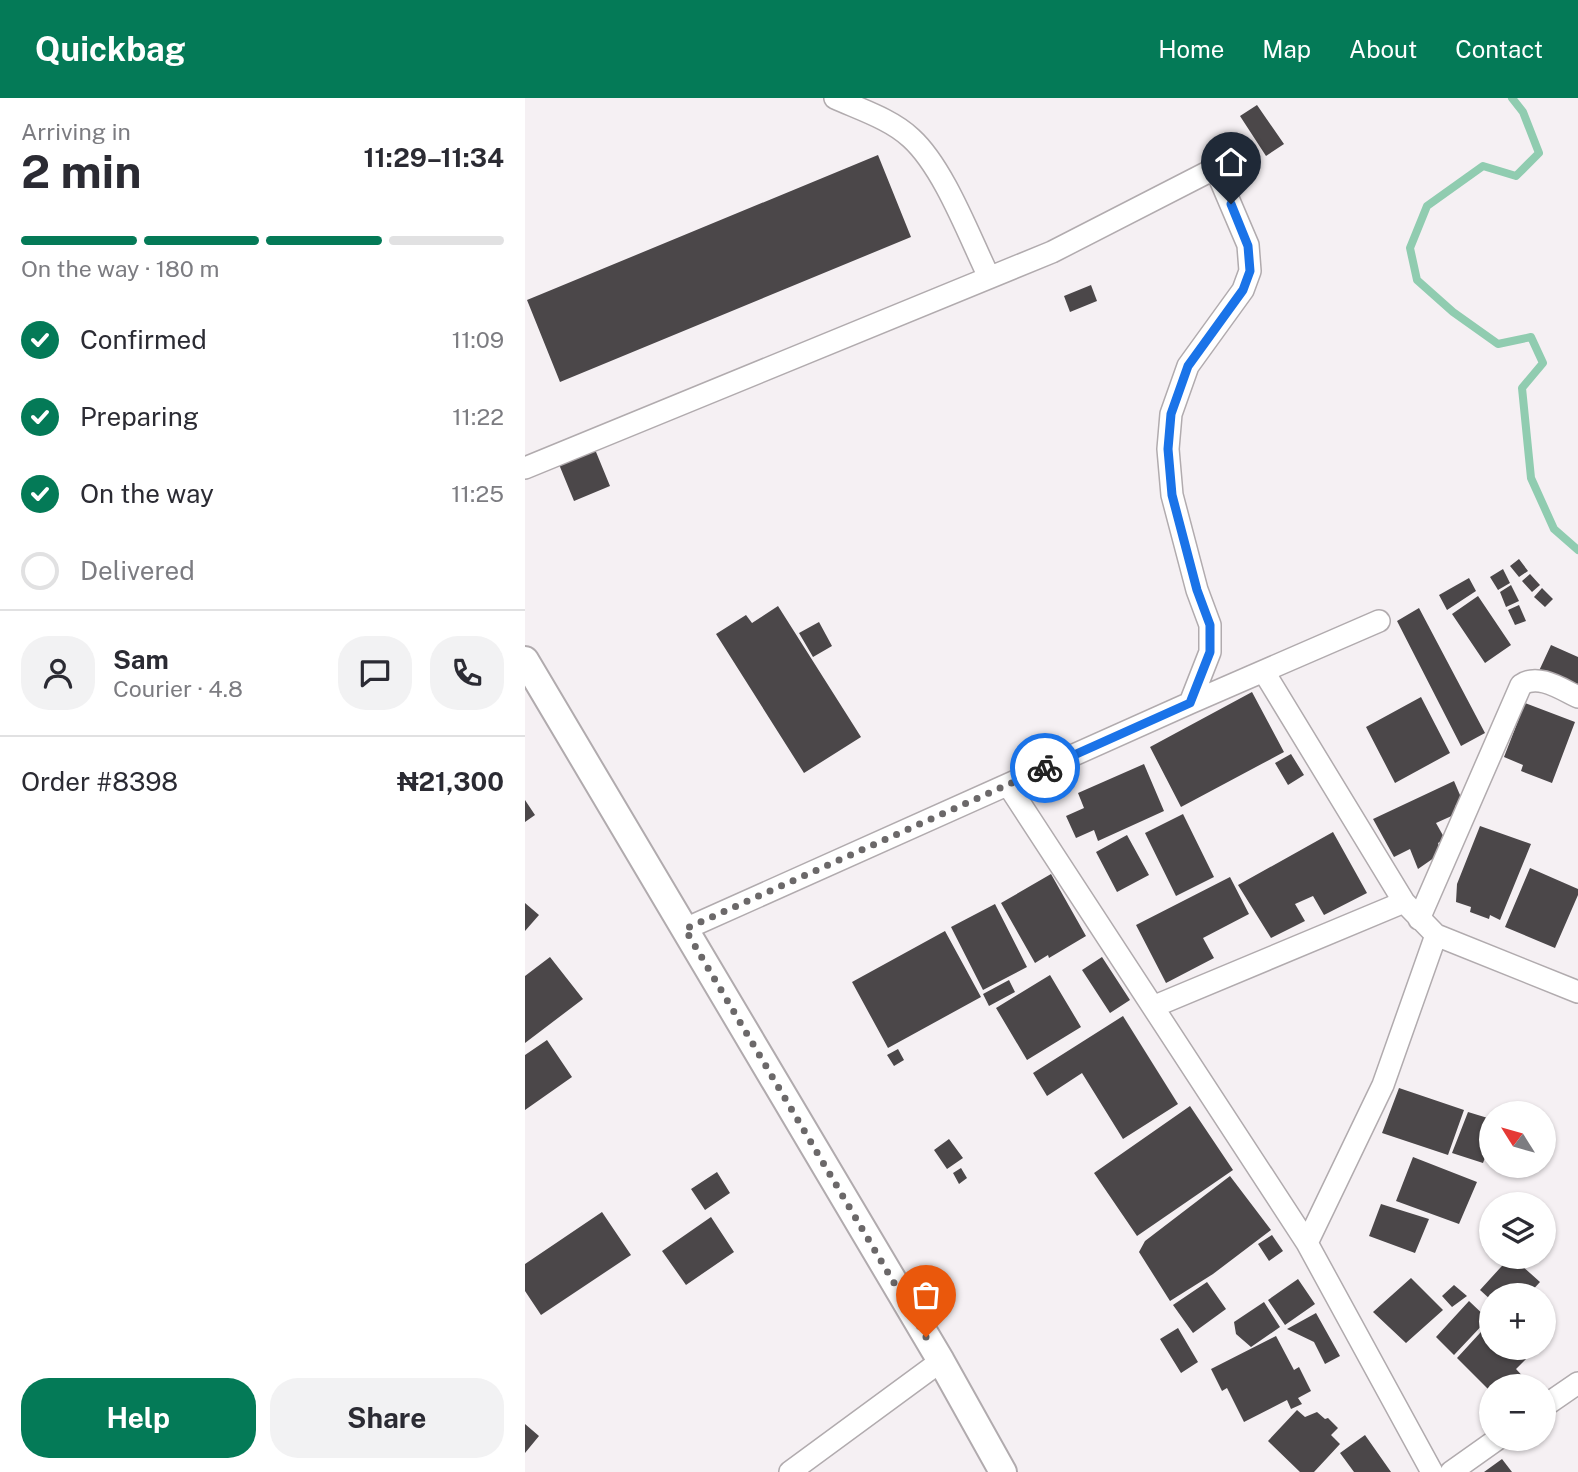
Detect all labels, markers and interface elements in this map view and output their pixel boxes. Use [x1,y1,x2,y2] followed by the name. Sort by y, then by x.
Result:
[35,30,186,68] text: Quickbag
[1158,35,1224,63] text: Home
[1262,35,1311,63] text: Map
[1349,35,1417,63] text: About
[1455,35,1543,63] text: Contact
[21,118,131,145] text: Arriving in
[1201,132,1261,204] pin
[363,142,504,173] text: 11:29–11:34
[1212,143,1250,181] icon: home
[21,144,141,198] text: 2 min
[21,255,219,282] text: On the way · 180 m
[21,321,59,359] icon: check
[80,324,207,355] text: Confirmed
[452,326,504,353] text: 11:09
[21,398,59,436] icon: check
[80,401,199,432] text: Preparing
[452,403,504,430] text: 11:22
[21,475,59,513] icon: check
[80,478,214,509] text: On the way
[451,480,504,507] text: 11:25
[80,555,195,586] text: Delivered
[21,636,95,710] button: person
[338,636,412,710] button: chat
[430,636,504,710] button: phone
[113,644,169,675] text: Sam
[113,675,243,702] text: Courier · 4.8
[1010,733,1080,803] courier
[1026,749,1064,787] icon: bike
[21,766,178,797] text: Order #8398
[397,766,504,797] text: ₦21,300
[1479,1101,1556,1178] north arrow
[1479,1101,1556,1451] map controls
[1479,1192,1556,1269] button: layers
[896,1265,956,1337] pin
[907,1276,945,1314] icon: bag
[1479,1283,1556,1360] button: +
[1479,1374,1556,1451] button: −
[21,1378,256,1458] button: Help
[270,1378,504,1458] button: Share

